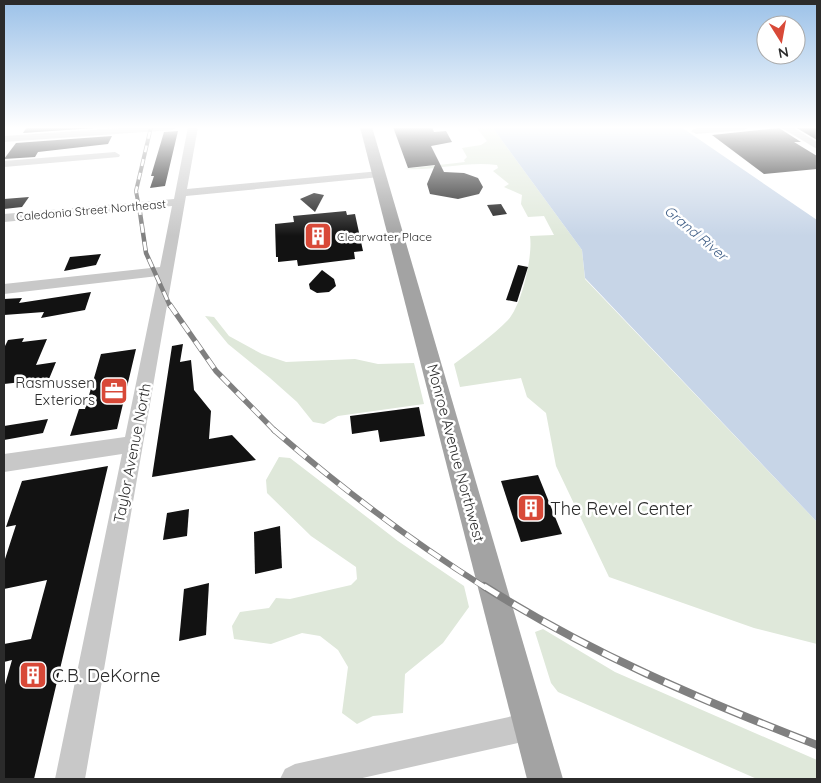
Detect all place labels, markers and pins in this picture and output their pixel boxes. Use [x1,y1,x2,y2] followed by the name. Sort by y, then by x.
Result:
[303,221,333,251] building icon: Clearwater Place
[337,229,432,244] place label: Clearwater Place
[15,373,95,409] place label: Rasmussen Exteriors
[99,376,129,406] office icon: Rasmussen Exteriors
[516,493,546,523] building icon: The Revel Center
[550,497,692,520] place label: The Revel Center
[18,660,48,690] building icon: C.B. DeKorne
[52,664,160,687] place label: C.B. DeKorne

